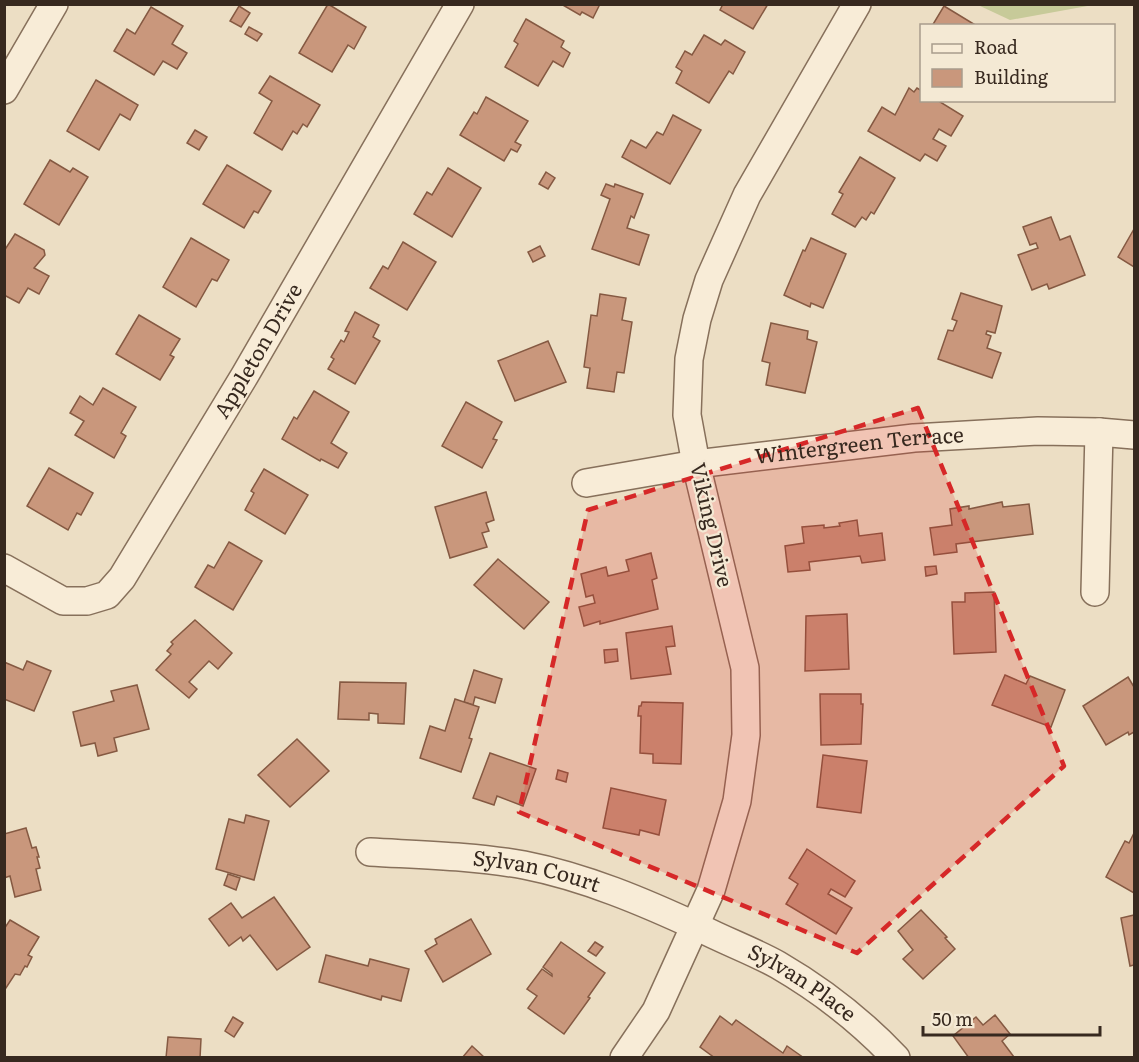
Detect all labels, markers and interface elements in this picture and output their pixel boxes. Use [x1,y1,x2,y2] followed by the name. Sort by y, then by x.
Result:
[920,24,1115,102] legend
[974,33,1018,60] text: Road
[974,63,1049,90] text: Building
[205,276,308,423] street label: Appleton Drive
[753,417,965,470] street label: Wintergreen Terrace
[684,459,743,590] street label: Viking Drive
[472,840,606,898] street label: Sylvan Court
[744,934,864,1027] street label: Sylvan Place
[923,999,1100,1037] scale bar
[932,1005,973,1032] text: 50 m

